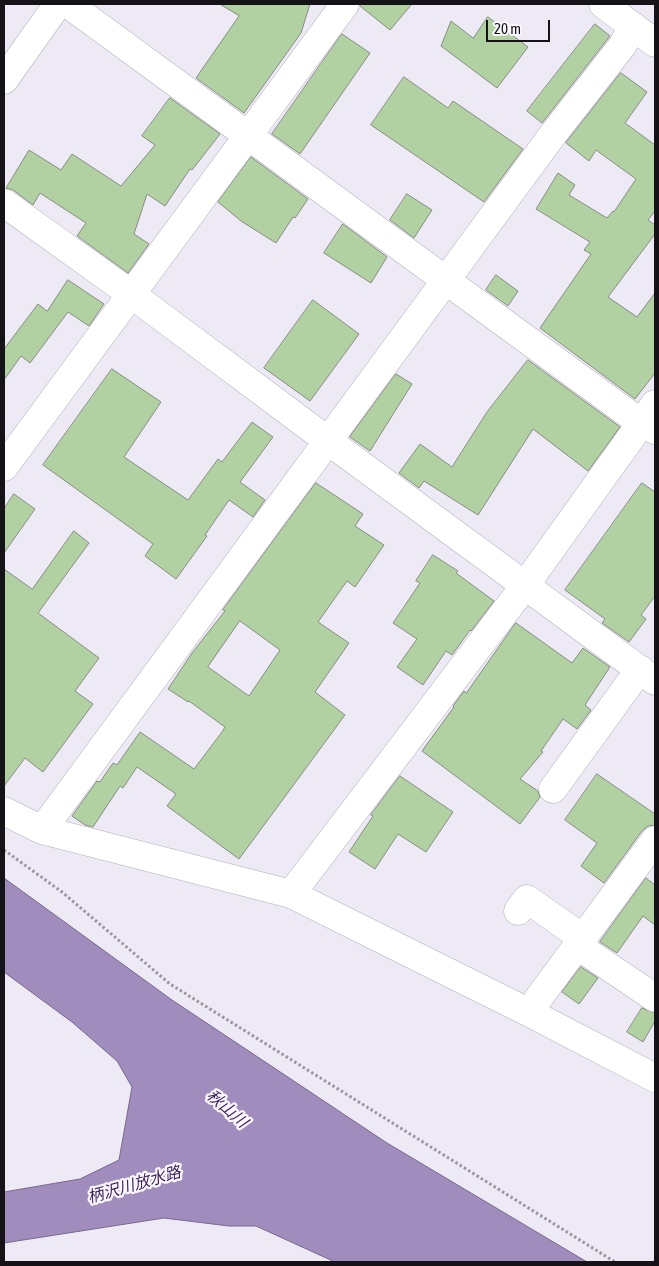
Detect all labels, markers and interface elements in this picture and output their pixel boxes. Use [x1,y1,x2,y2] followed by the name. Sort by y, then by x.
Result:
[489,10,553,42] scale bar
[494,20,521,37] text: 20 m
[203,1086,251,1132] water label: 秋山川
[85,1163,183,1207] water label: 柄沢川放水路

